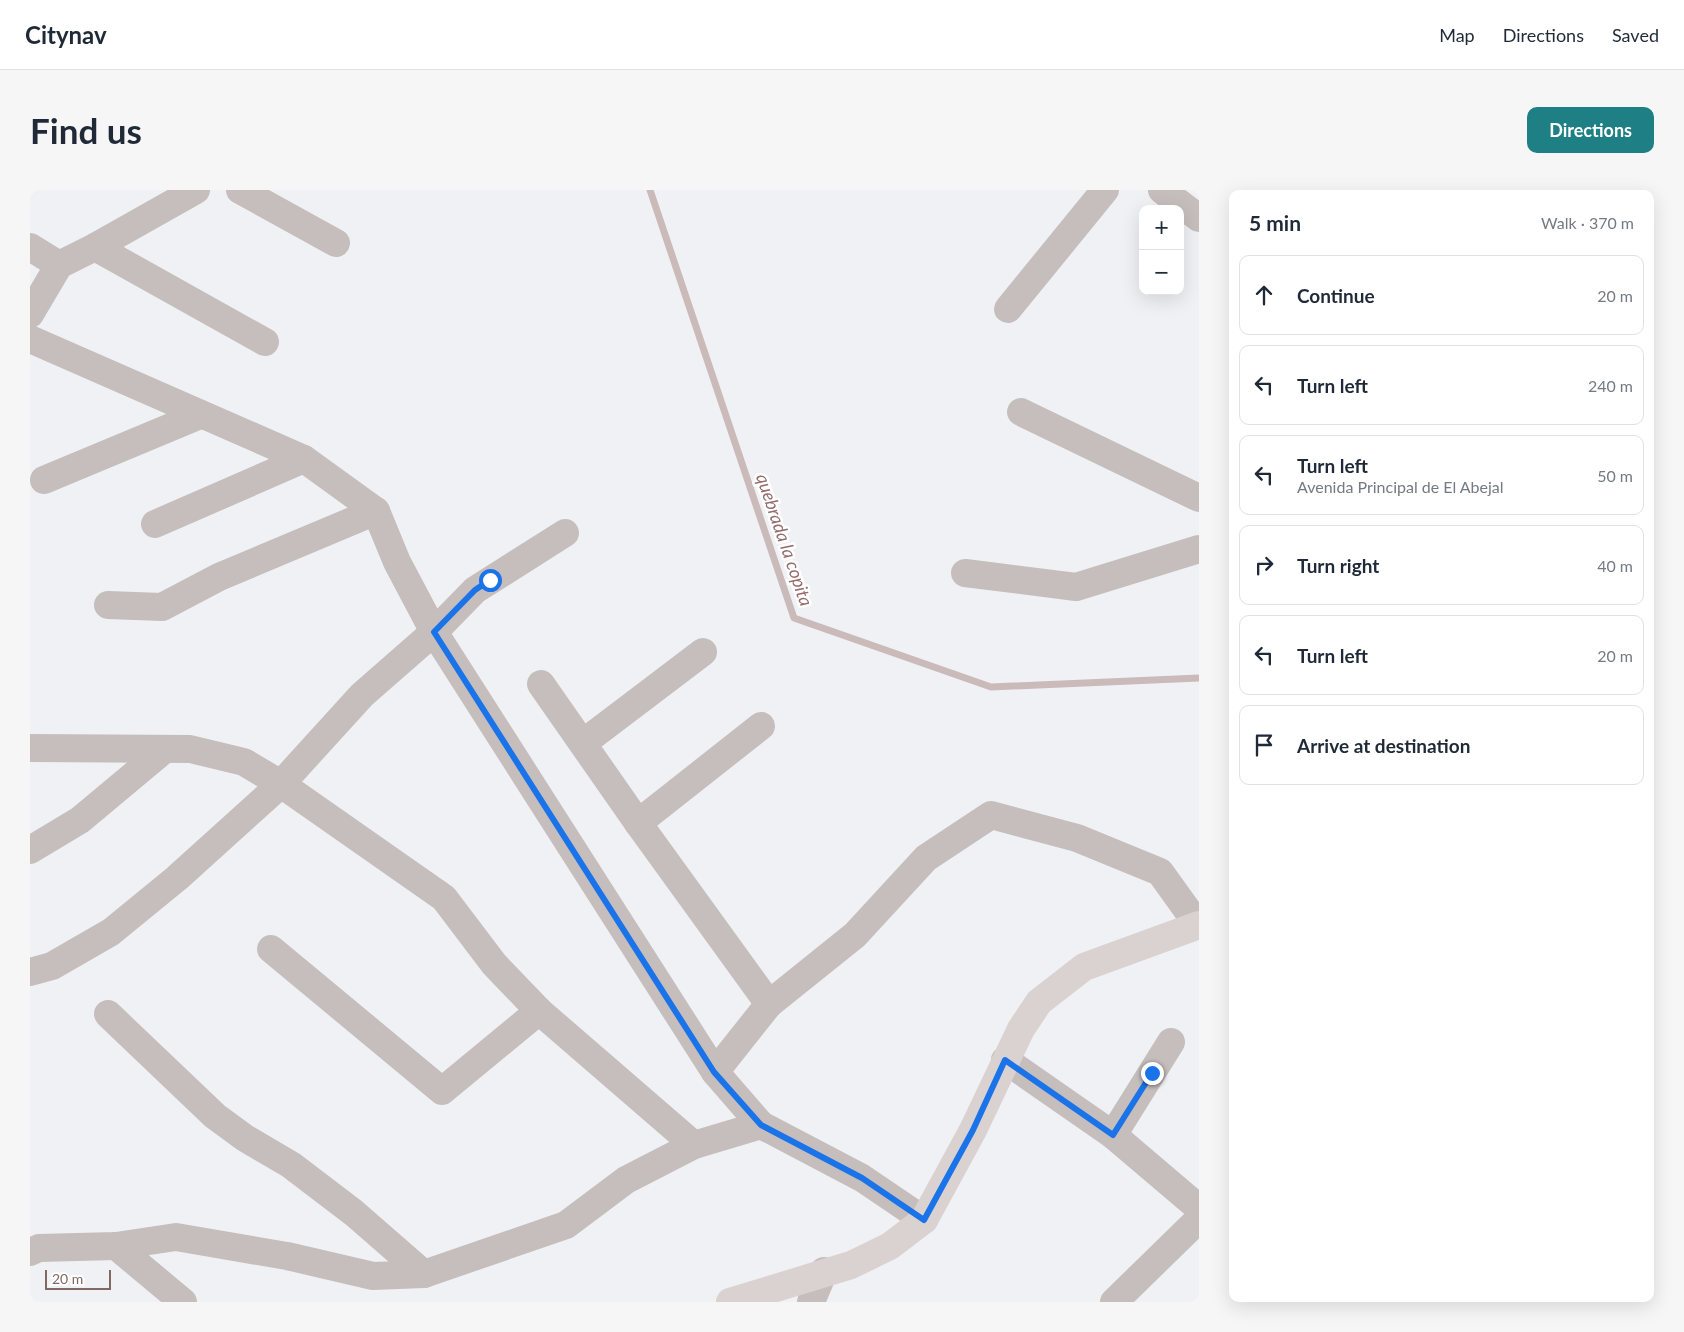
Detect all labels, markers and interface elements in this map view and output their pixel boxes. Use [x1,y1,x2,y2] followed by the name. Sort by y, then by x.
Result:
[25,20,107,49] text: Citynav
[1439,24,1475,46] text: Map
[1503,24,1584,46] text: Directions
[1612,24,1659,46] text: Saved
[1527,107,1654,153] button: Directions
[30,109,142,151] text: Find us
[1139,205,1184,295] map controls
[1139,205,1184,250] button: +
[1249,210,1301,235] text: 5 min
[1541,213,1634,232] text: Walk · 370 m
[1139,250,1184,295] button: −
[1250,281,1278,309] icon: ahead
[1297,284,1375,307] text: Continue
[1597,286,1633,305] text: 20 m
[1250,371,1278,399] icon: left
[1297,374,1368,397] text: Turn left
[1588,376,1633,395] text: 240 m
[1297,454,1368,477] text: Turn left
[1250,461,1278,489] icon: left
[1597,466,1633,485] text: 50 m
[752,471,818,609] water label: quebrada la copita
[1297,477,1504,496] text: Avenida Principal de El Abejal
[1250,551,1278,579] icon: right
[1297,554,1379,577] text: Turn right
[1597,556,1633,575] text: 40 m
[479,569,502,592] route start
[1250,641,1278,669] icon: left
[1297,644,1368,667] text: Turn left
[1597,646,1633,665] text: 20 m
[1250,731,1278,759] icon: arrive
[1297,734,1470,757] text: Arrive at destination
[1141,1062,1164,1085] route end
[45,1267,111,1290] scale bar
[52,1270,83,1287] text: 20 m

